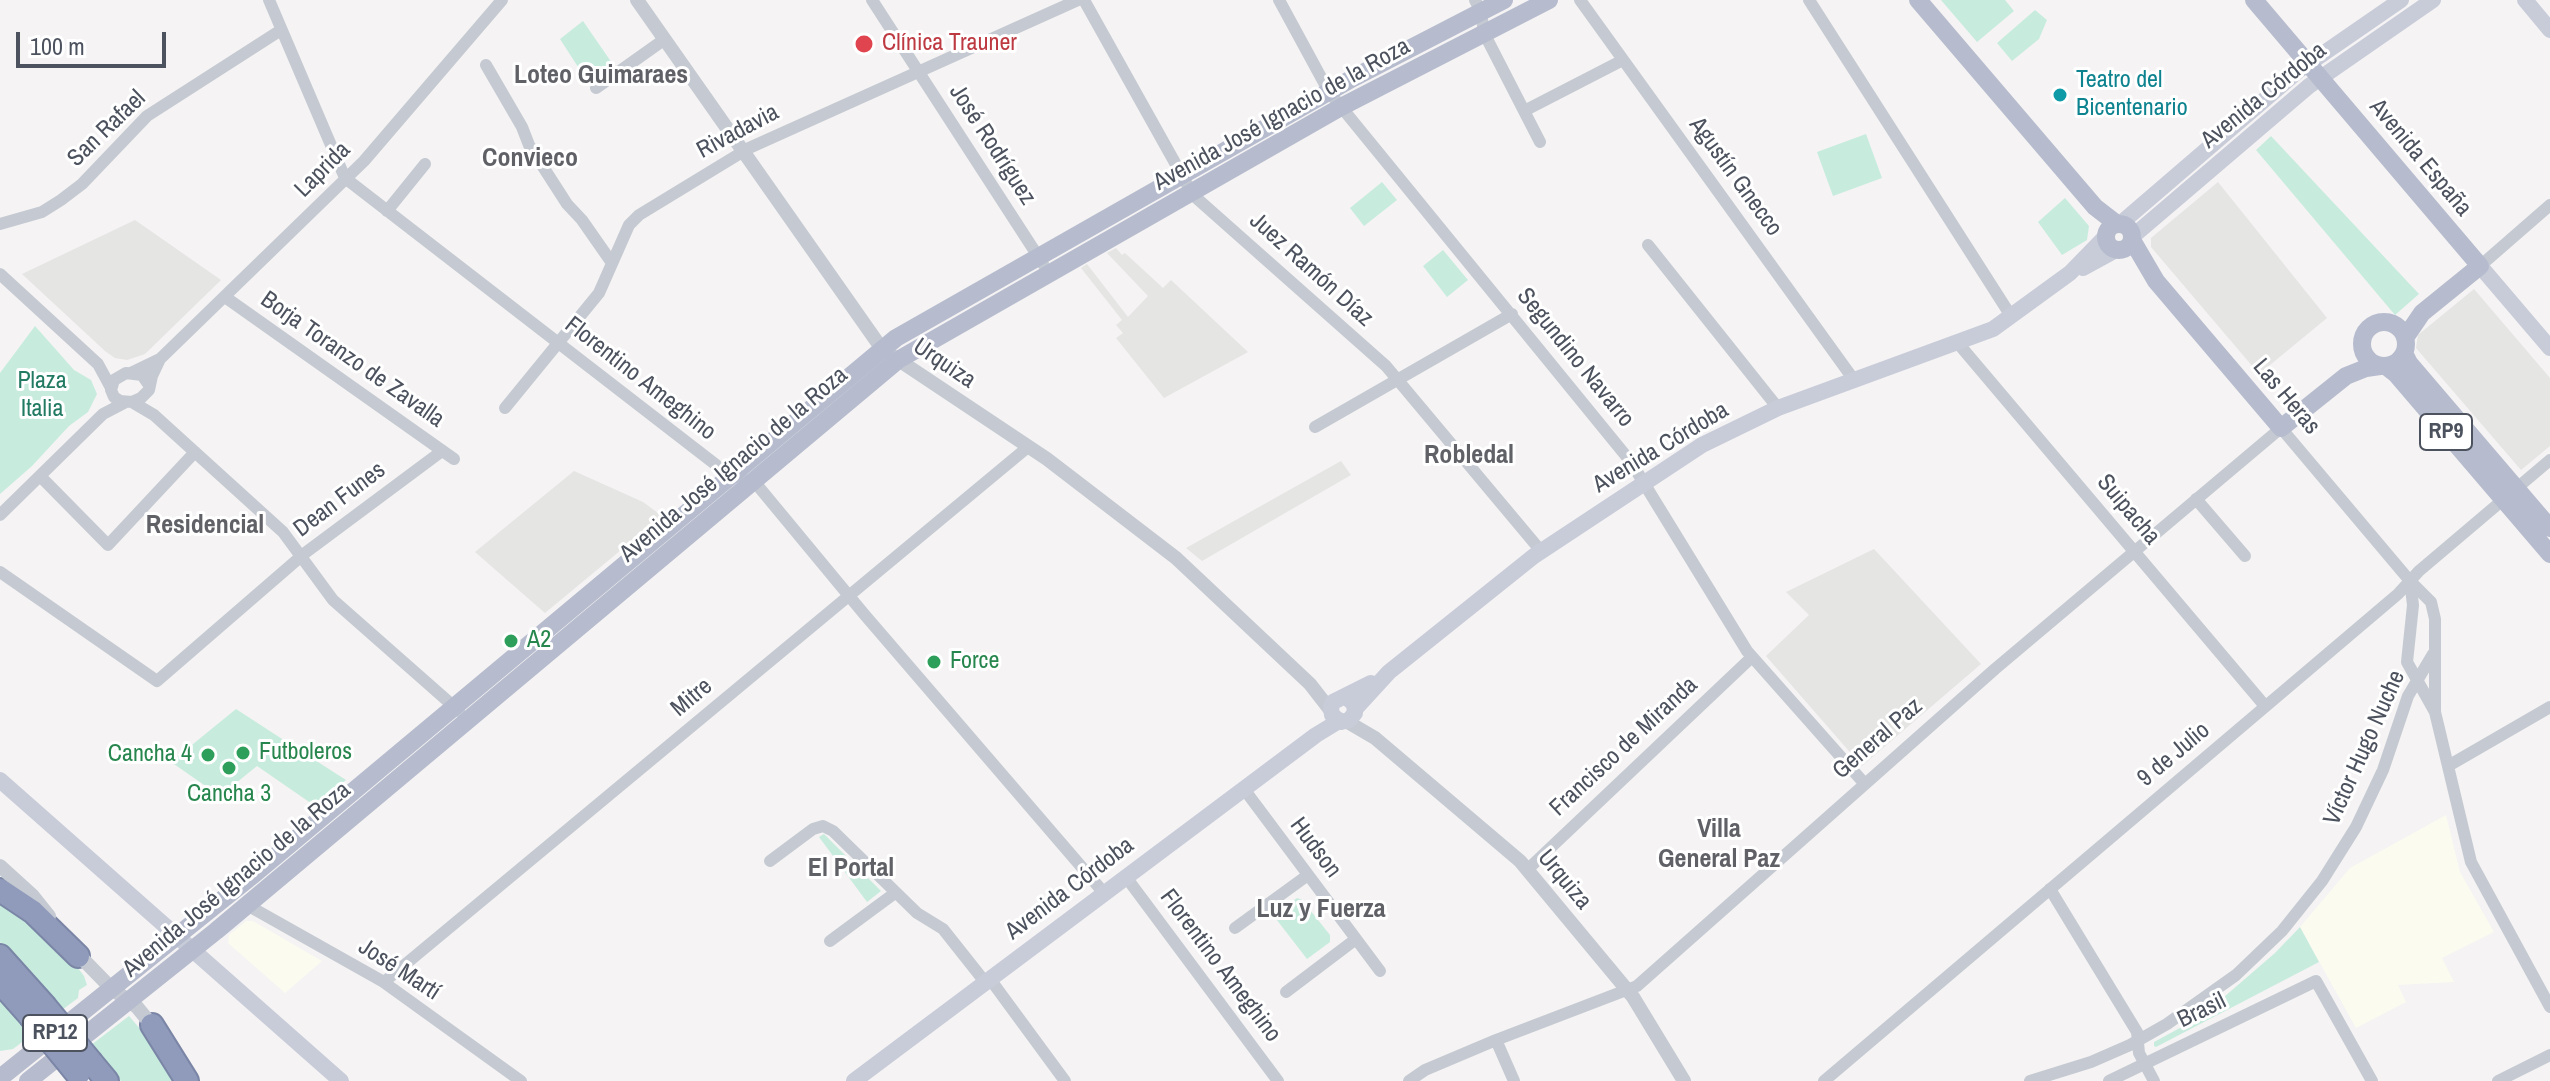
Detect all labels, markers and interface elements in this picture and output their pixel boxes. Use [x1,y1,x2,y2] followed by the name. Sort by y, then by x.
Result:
[20,16,170,66] scale bar
[30,30,85,62] text: 100 m
[882,30,1017,58] place label: Clínica Trauner
[1149,32,1415,198] street label: Avenida José Ignacio de la Roza
[853,33,875,55] marker: Clínica Trauner
[2196,37,2332,155] street label: Avenida Córdoba
[514,60,688,92] district label: Loteo Guimaraes
[2076,67,2188,123] place label: Teatro del Bicentenario
[942,79,1042,211] street label: José Rodríguez
[62,85,152,173] street label: San Rafael
[2051,86,2069,104] marker: Teatro del Bicentenario
[2363,94,2477,222] street label: Avenida España
[692,98,784,166] street label: Rivadavia
[1682,112,1788,242] street label: Agustín Gnecco
[289,136,357,204] street label: Laprida
[482,143,578,175] district label: Convieco
[1243,207,1379,333] street label: Juez Ramón Díaz
[1510,283,1640,433] street label: Segundino Navarro
[255,286,449,434] street label: Borja Toranzo de Zavalla
[559,311,721,447] street label: Florentino Ameghino
[907,333,981,395] street label: Urquiza
[2246,353,2326,441] street label: Las Heras
[614,361,854,569] street label: Avenida José Ignacio de la Roza
[17,368,67,424] park label: Plaza Italia
[1588,396,1734,500] street label: Avenida Córdoba
[2420,414,2472,450] road number: RP9
[1424,440,1514,472] district label: Robledal
[289,456,391,544] street label: Dean Funes
[2090,469,2166,551] street label: Suipacha
[146,510,264,542] district label: Residencial
[527,627,551,655] place label: A2
[502,632,520,650] marker: A2
[950,648,999,676] place label: Force
[925,653,943,671] marker: Force
[2318,666,2412,830] street label: Víctor Hugo Nuche
[1544,671,1704,823] street label: Francisco de Miranda
[666,673,718,723] street label: Mitre
[1827,692,1929,786] street label: General Paz
[2132,717,2216,793] street label: 9 de Julio
[259,739,352,767] place label: Futboleros
[108,741,192,769] place label: Cancha 4
[234,744,252,762] marker: Futboleros
[199,746,217,764] marker: Cancha 4
[220,759,238,777] marker: Cancha 3
[117,776,357,984] street label: Avenida José Ignacio de la Roza
[187,781,271,809] place label: Cancha 3
[1283,812,1347,884] street label: Hudson
[1658,814,1780,876] district label: Villa General Paz
[1000,832,1140,946] street label: Avenida Córdoba
[1531,844,1597,916] street label: Urquiza
[808,853,894,885] district label: El Portal
[1153,884,1287,1048] street label: Florentino Ameghino
[1256,894,1386,926] district label: Luz y Fuerza
[353,933,445,1007] street label: José Martí
[2173,987,2231,1035] street label: Brasil
[23,1015,87,1051] road number: RP12

